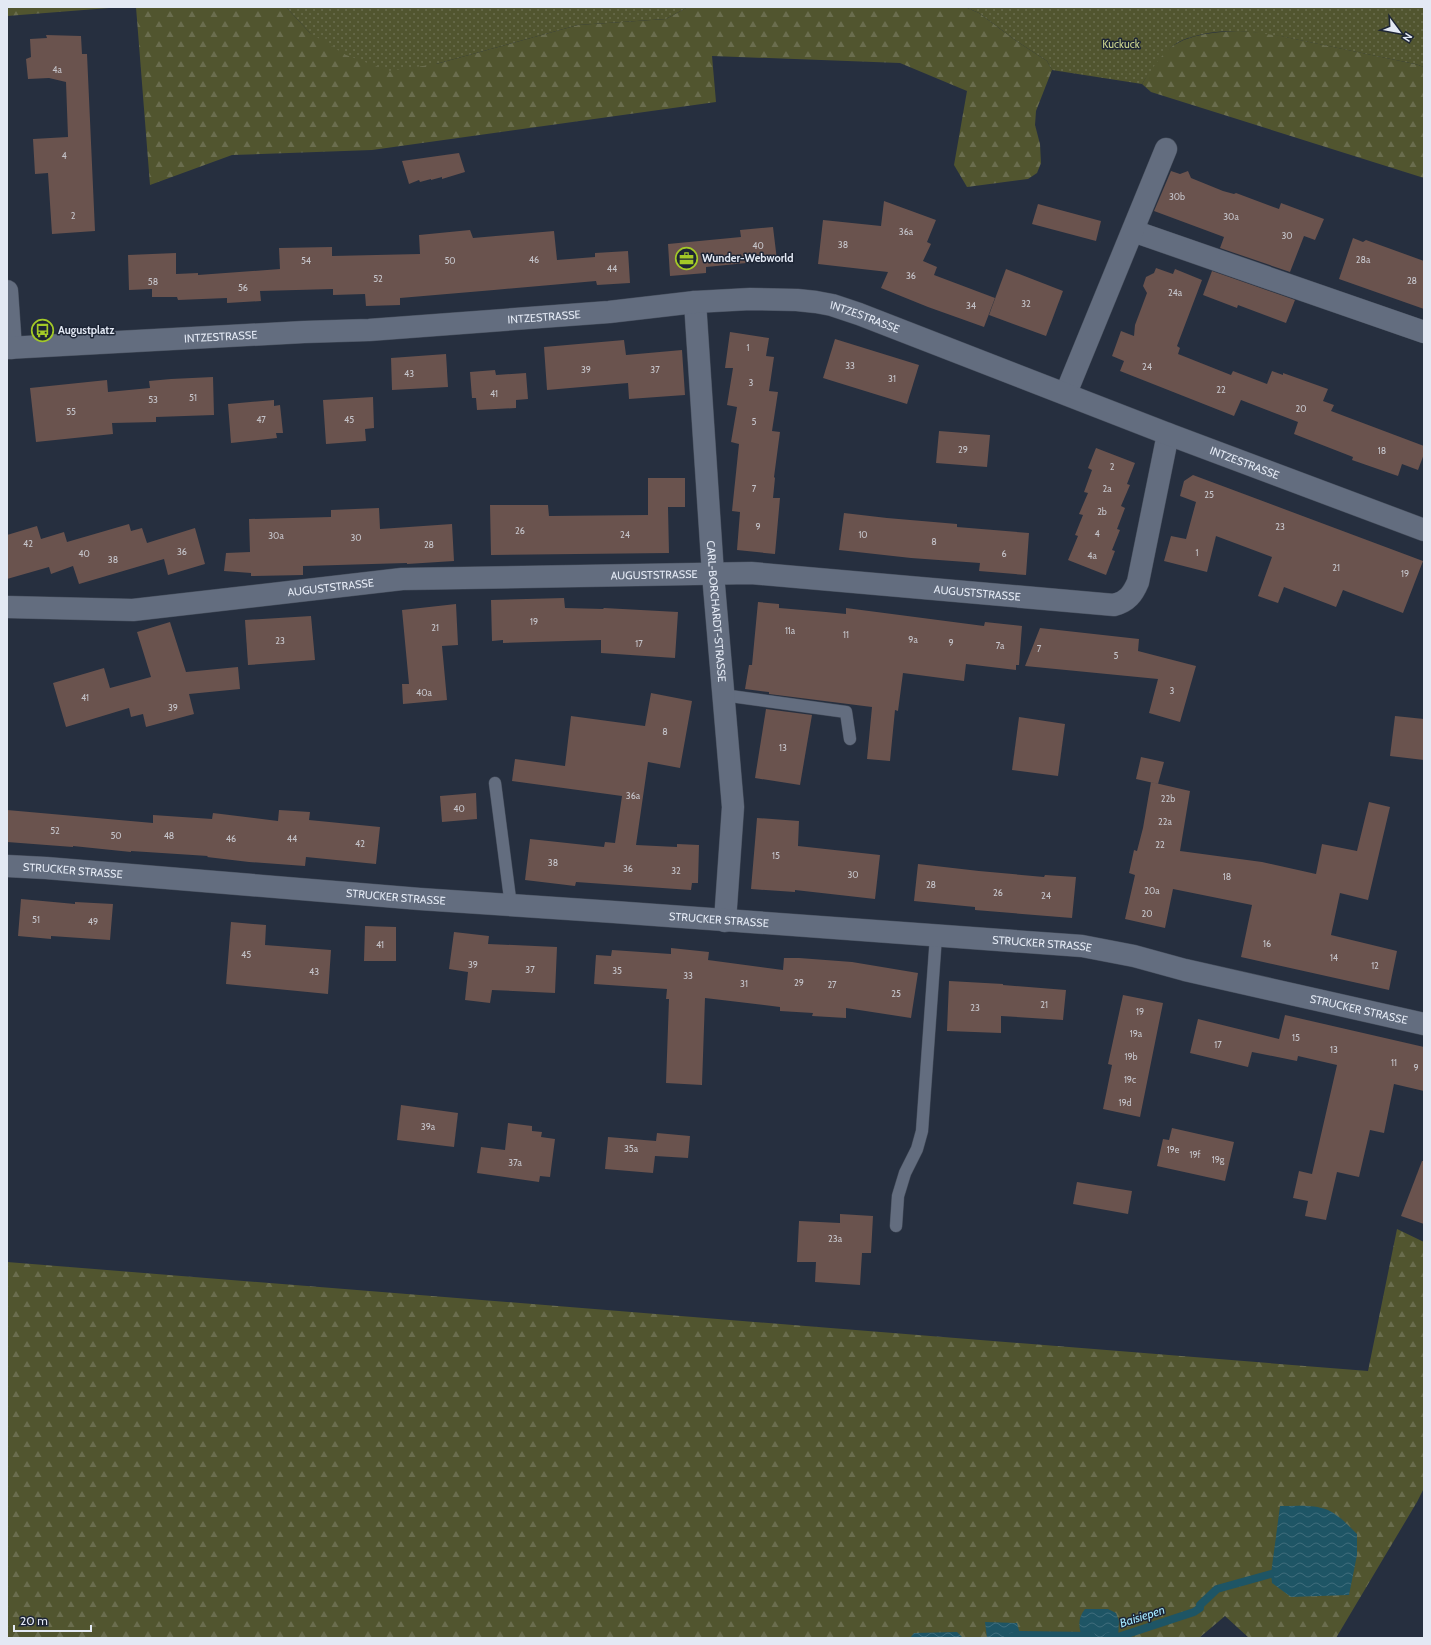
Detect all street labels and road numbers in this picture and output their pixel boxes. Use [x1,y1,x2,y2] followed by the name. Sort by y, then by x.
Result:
[829,298,902,336] street label: INTZESTRASSE
[507,307,581,327] street label: INTZESTRASSE
[184,328,258,345] street label: INTZESTRASSE
[1208,443,1281,482] street label: INTZESTRASSE
[704,540,729,683] street label: CARL-BORCHARDT-STRASSE
[611,567,698,582] street label: AUGUSTSTRASSE
[287,575,375,599] street label: AUGUSTSTRASSE
[933,582,1021,604] street label: AUGUSTSTRASSE
[23,860,123,881] street label: STRUCKER STRASSE
[345,886,446,908] street label: STRUCKER STRASSE
[669,909,769,930] street label: STRUCKER STRASSE
[992,933,1093,955] street label: STRUCKER STRASSE
[1309,991,1409,1027] street label: STRUCKER STRASSE

